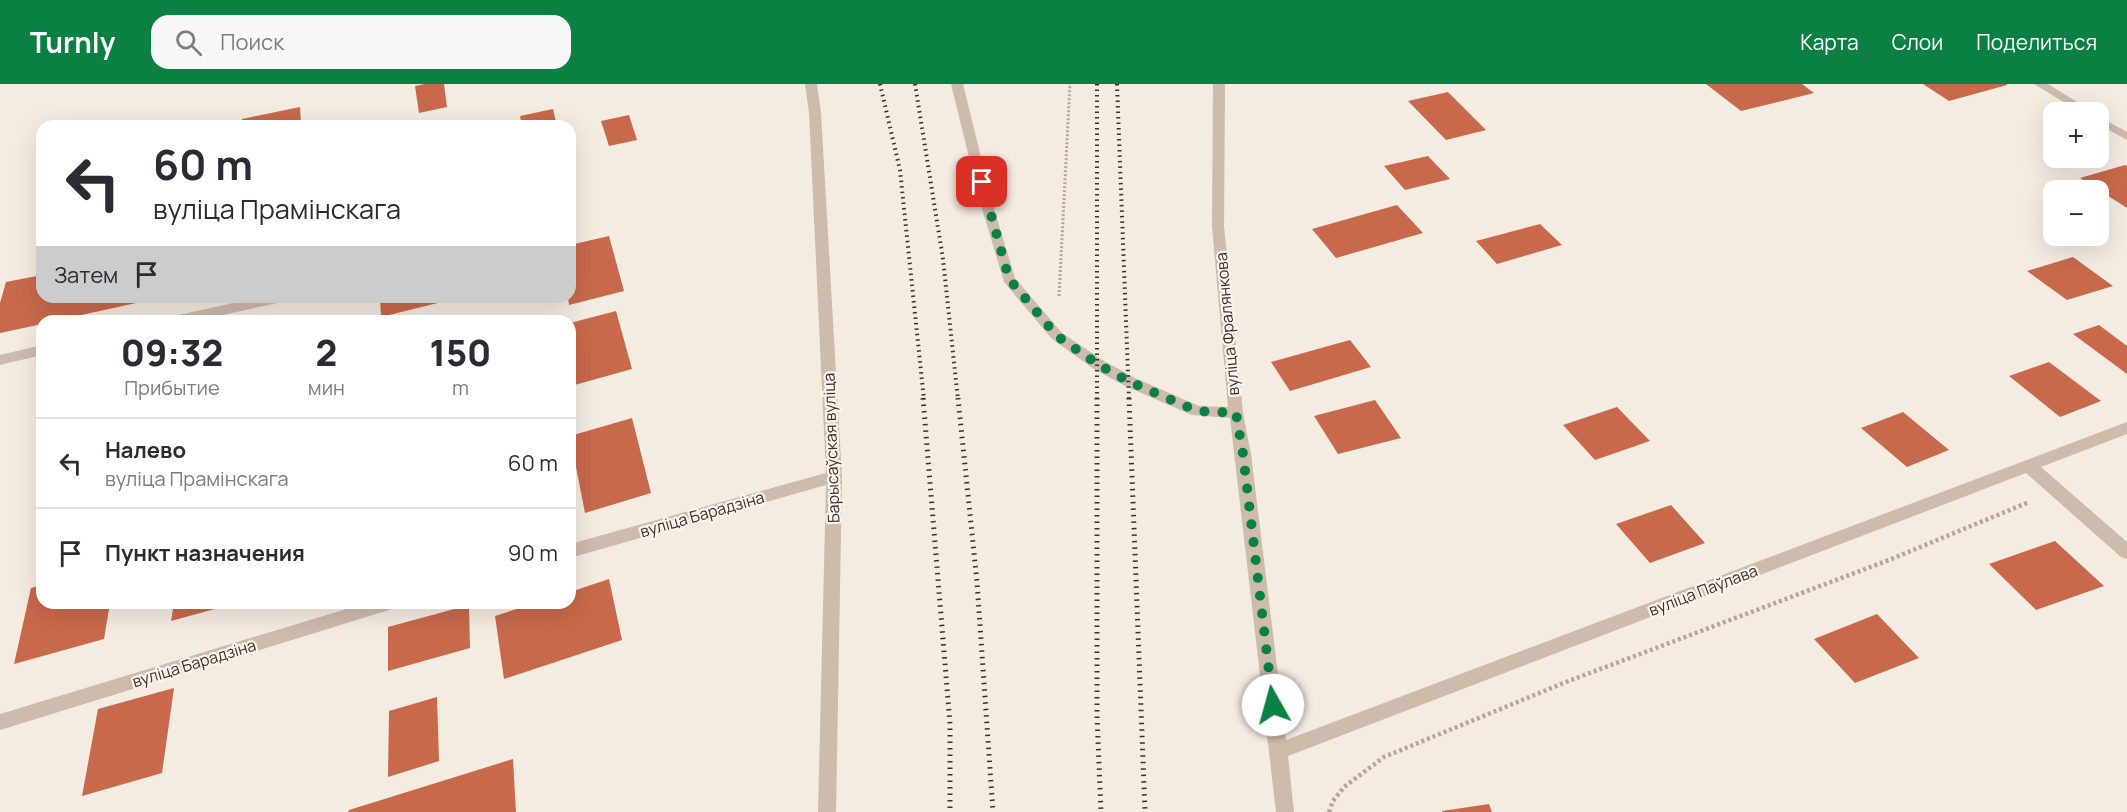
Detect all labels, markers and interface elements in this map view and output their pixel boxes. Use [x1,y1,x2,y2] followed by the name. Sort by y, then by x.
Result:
[151,15,571,69] search box
[30,23,115,61] text: Turnly
[172,26,205,59] icon: search
[220,27,284,57] text: Поиск
[1800,28,1859,56] text: Карта
[1892,28,1943,56] text: Слои
[1976,28,2097,56] text: Поделиться
[2043,102,2109,246] map controls
[2043,102,2109,168] button: +
[153,135,253,193] text: 60 m
[54,144,132,222] icon: left
[956,156,1007,207] pin
[965,165,998,198] icon: arrive
[2043,180,2109,246] button: −
[153,190,401,227] text: вуліца Прамінскага
[1210,252,1244,396] street label: вуліца Фралянкова
[130,258,163,291] icon: arrive
[54,260,118,290] text: Затем
[121,328,223,377] text: 09:32
[315,328,337,377] text: 2
[430,328,491,377] text: 150
[817,373,845,523] street label: Барысаўская вуліца
[124,374,220,401] text: Прибытие
[308,374,345,401] text: мин
[452,374,469,401] text: m
[105,435,186,465] text: Налево
[54,447,87,480] icon: left
[508,448,558,478] text: 60 m
[105,465,289,492] text: вуліца Прамінскага
[637,486,767,542] street label: вуліца Барадзіна
[54,537,87,570] icon: arrive
[105,538,305,568] text: Пункт назначения
[508,538,558,568] text: 90 m
[1645,559,1761,621] street label: вуліца Паўлава
[129,634,259,692] street label: вуліца Барадзіна
[1241,673,1305,737] position arrow

